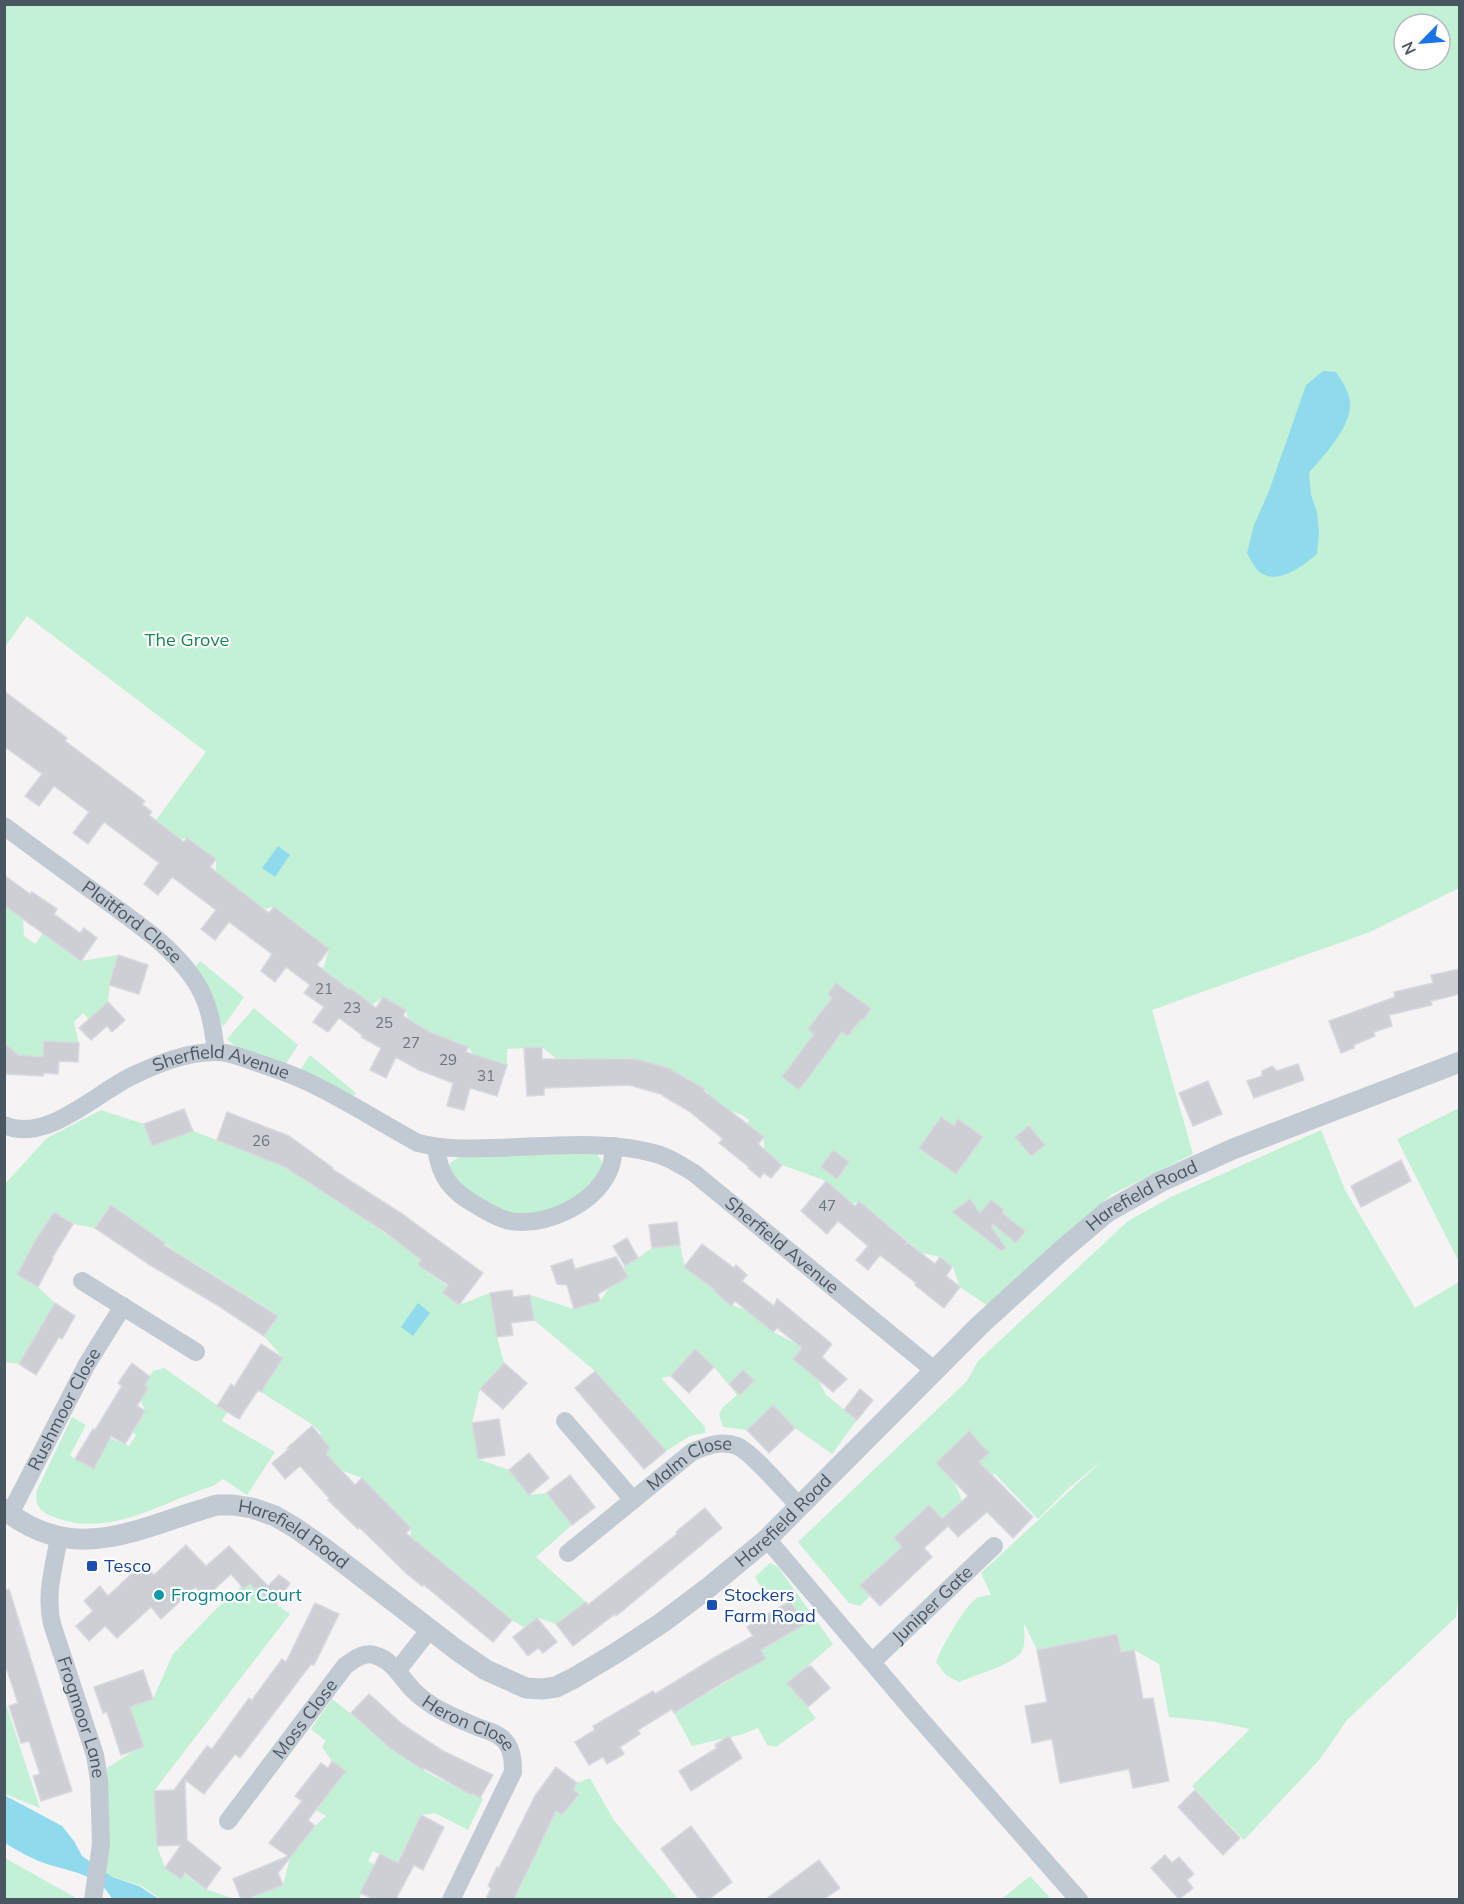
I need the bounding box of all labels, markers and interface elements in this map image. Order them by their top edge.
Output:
north arrow [1392,12,1452,72]
text: N [1397,39,1420,58]
park label: The Grove [145,628,229,651]
street label: Plaitford Close [78,875,188,968]
house number: 21 [315,979,333,998]
house number: 23 [343,998,361,1017]
house number: 25 [375,1013,393,1032]
house number: 27 [402,1033,420,1052]
street label: Sherfield Avenue [149,1040,293,1084]
house number: 29 [439,1050,457,1069]
house number: 31 [477,1066,495,1085]
house number: 26 [252,1131,270,1150]
street label: Harefield Road [1081,1155,1201,1236]
street label: Sherfield Avenue [720,1191,844,1299]
house number: 47 [818,1196,836,1215]
street label: Rushmoor Close [22,1343,105,1474]
street label: Malm Close [642,1431,733,1495]
street label: Harefield Road [730,1469,836,1572]
street label: Harefield Road [237,1494,354,1574]
place label: Tesco [104,1554,151,1577]
marker: Tesco [85,1559,99,1573]
street label: Juniper Gate [887,1560,977,1648]
place label: Frogmoor Court [171,1583,302,1606]
place label: Stockers Farm Road [724,1583,816,1627]
marker: Frogmoor Court [152,1588,166,1602]
marker: Stockers Farm Road [705,1598,719,1612]
street label: Frogmoor Lane [52,1653,111,1780]
street label: Moss Close [267,1674,342,1763]
street label: Heron Close [418,1690,521,1755]

